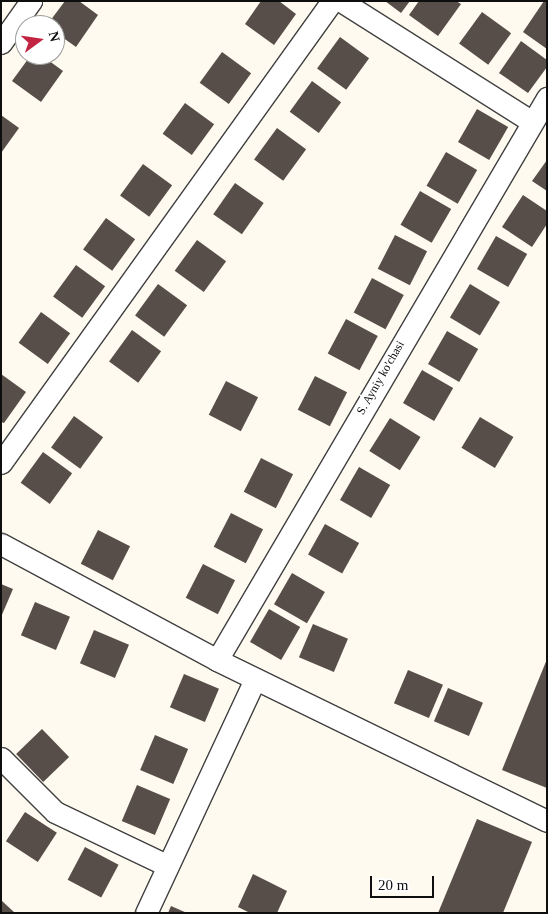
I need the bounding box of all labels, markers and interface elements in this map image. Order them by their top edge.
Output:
north arrow [15,15,65,65]
text: N [46,30,63,43]
street label: S. Ayniy ko'chasi [354,338,408,418]
scale bar [373,866,437,898]
text: 20 m [378,877,408,893]

